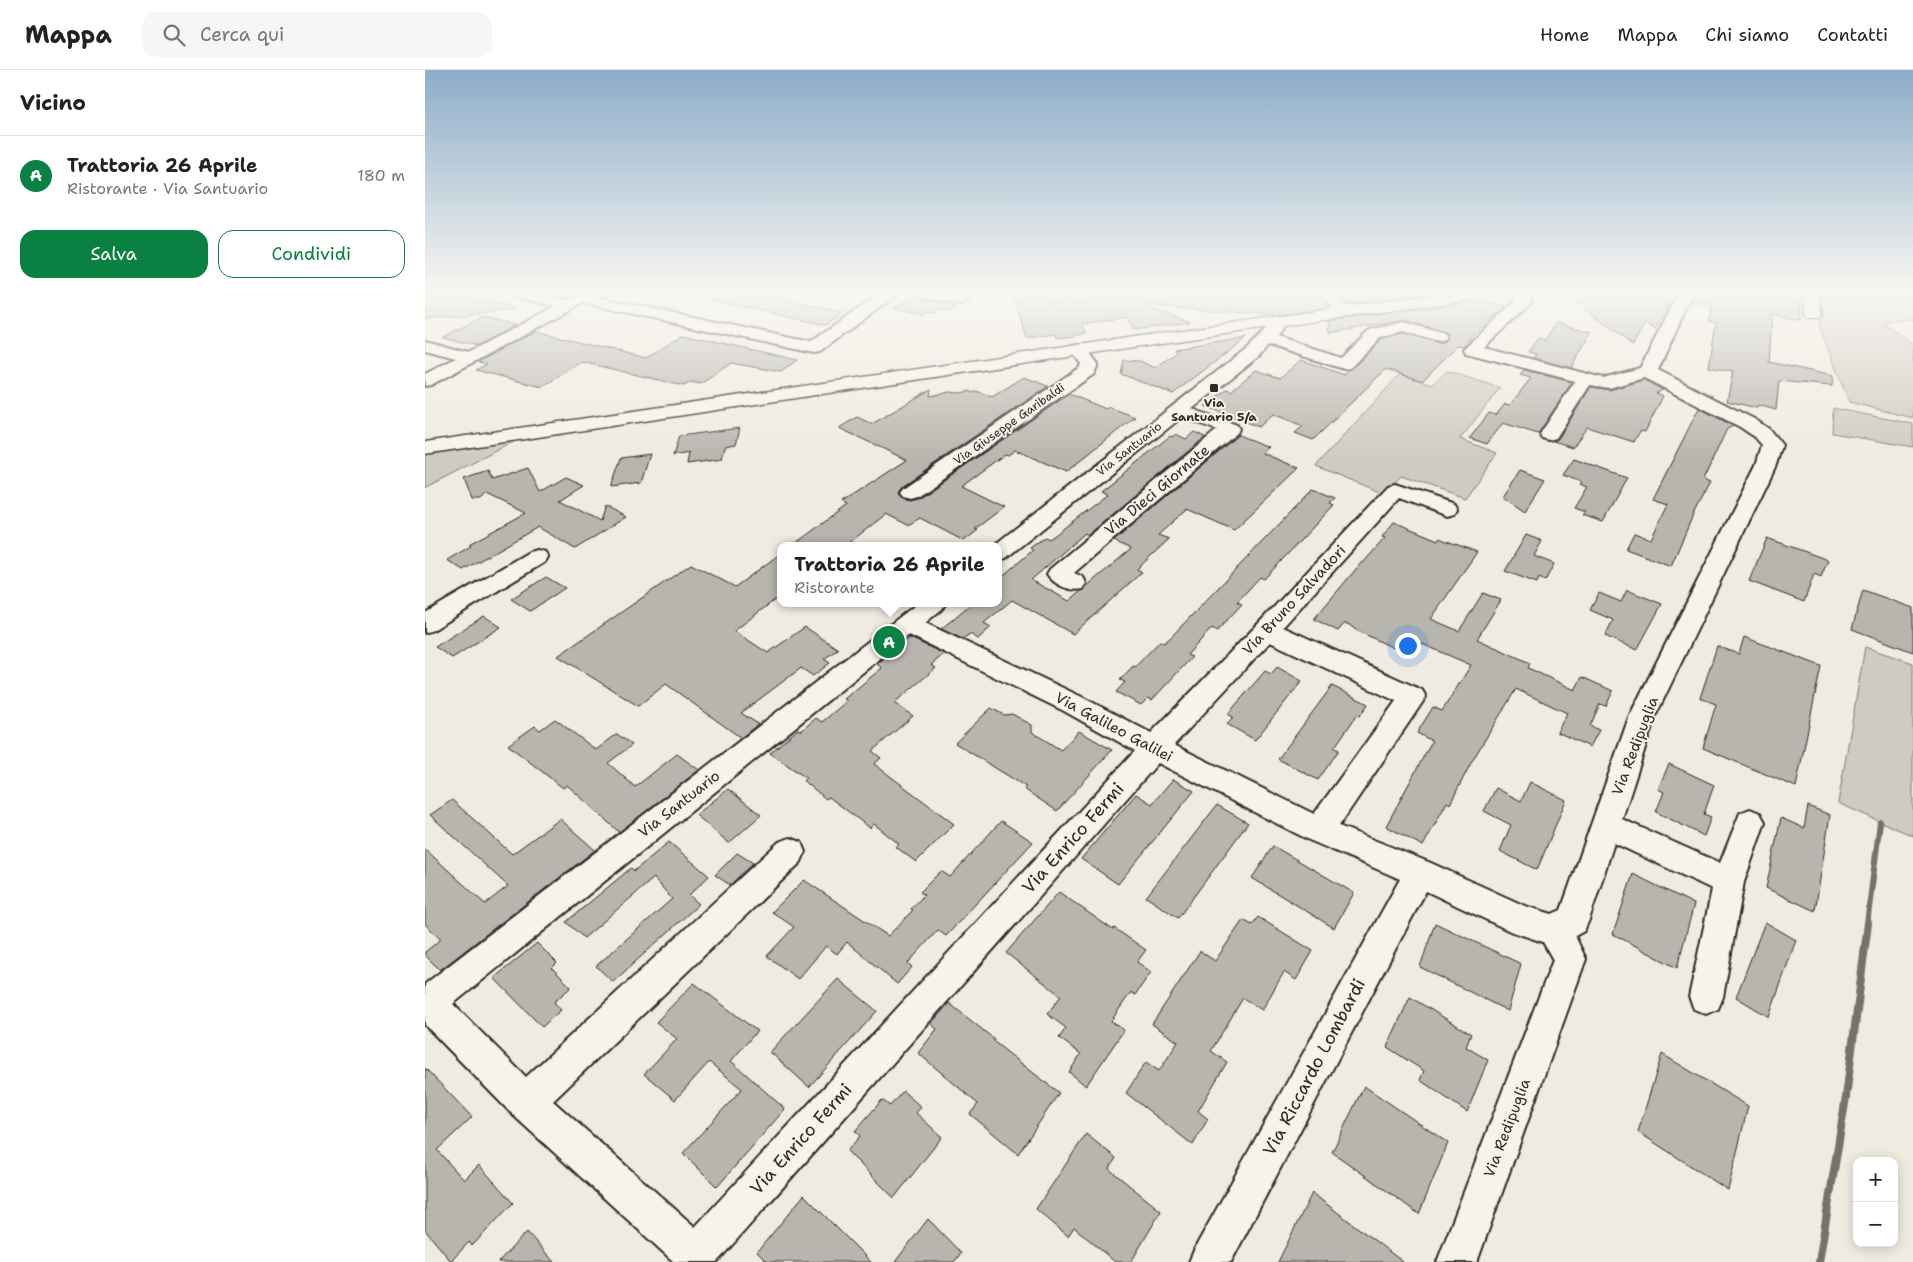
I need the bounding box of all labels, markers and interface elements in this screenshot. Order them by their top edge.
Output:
search box [142,12,492,57]
text: Mappa [25,19,112,51]
icon: search [160,21,188,49]
text: Cerca qui [200,22,284,47]
text: Home [1540,23,1589,47]
text: Mappa [1617,23,1677,47]
text: Chi siamo [1705,23,1789,47]
text: Contatti [1817,23,1888,47]
text: Vicino [20,89,86,117]
text: Trattoria 26 Aprile [67,153,258,178]
text: A [30,165,42,186]
text: 180 m [357,165,405,186]
text: Ristorante · Via Santuario [67,178,268,199]
button: Salva [20,230,208,278]
button: Condividi [218,230,405,278]
street label: Via Giuseppe Garibaldi [950,379,1068,469]
marker: Via Santuario 5/a [1208,382,1220,394]
place label: Via Santuario 5/a [1171,395,1258,425]
street label: Via Santuario [1093,418,1165,480]
street label: Via Dieci Giornate [1100,440,1214,540]
street label: Via Bruno Salvadori [1238,541,1350,659]
popup [777,542,1002,607]
text: Trattoria 26 Aprile [794,552,985,577]
text: Ristorante [794,577,875,598]
pin: A [873,623,905,661]
your location [1395,633,1421,659]
street label: Via Galileo Galilei [1052,687,1176,767]
street label: Via Redipuglia [1607,693,1663,798]
street label: Via Santuario [634,766,724,842]
street label: Via Enrico Fermi [1017,777,1129,899]
street label: Via Riccardo Lombardi [1257,974,1371,1160]
street label: Via Redipuglia [1479,1075,1535,1180]
street label: Via Enrico Fermi [745,1078,857,1200]
map controls [1853,1157,1898,1247]
button: + [1853,1157,1898,1202]
button: − [1853,1202,1898,1247]

